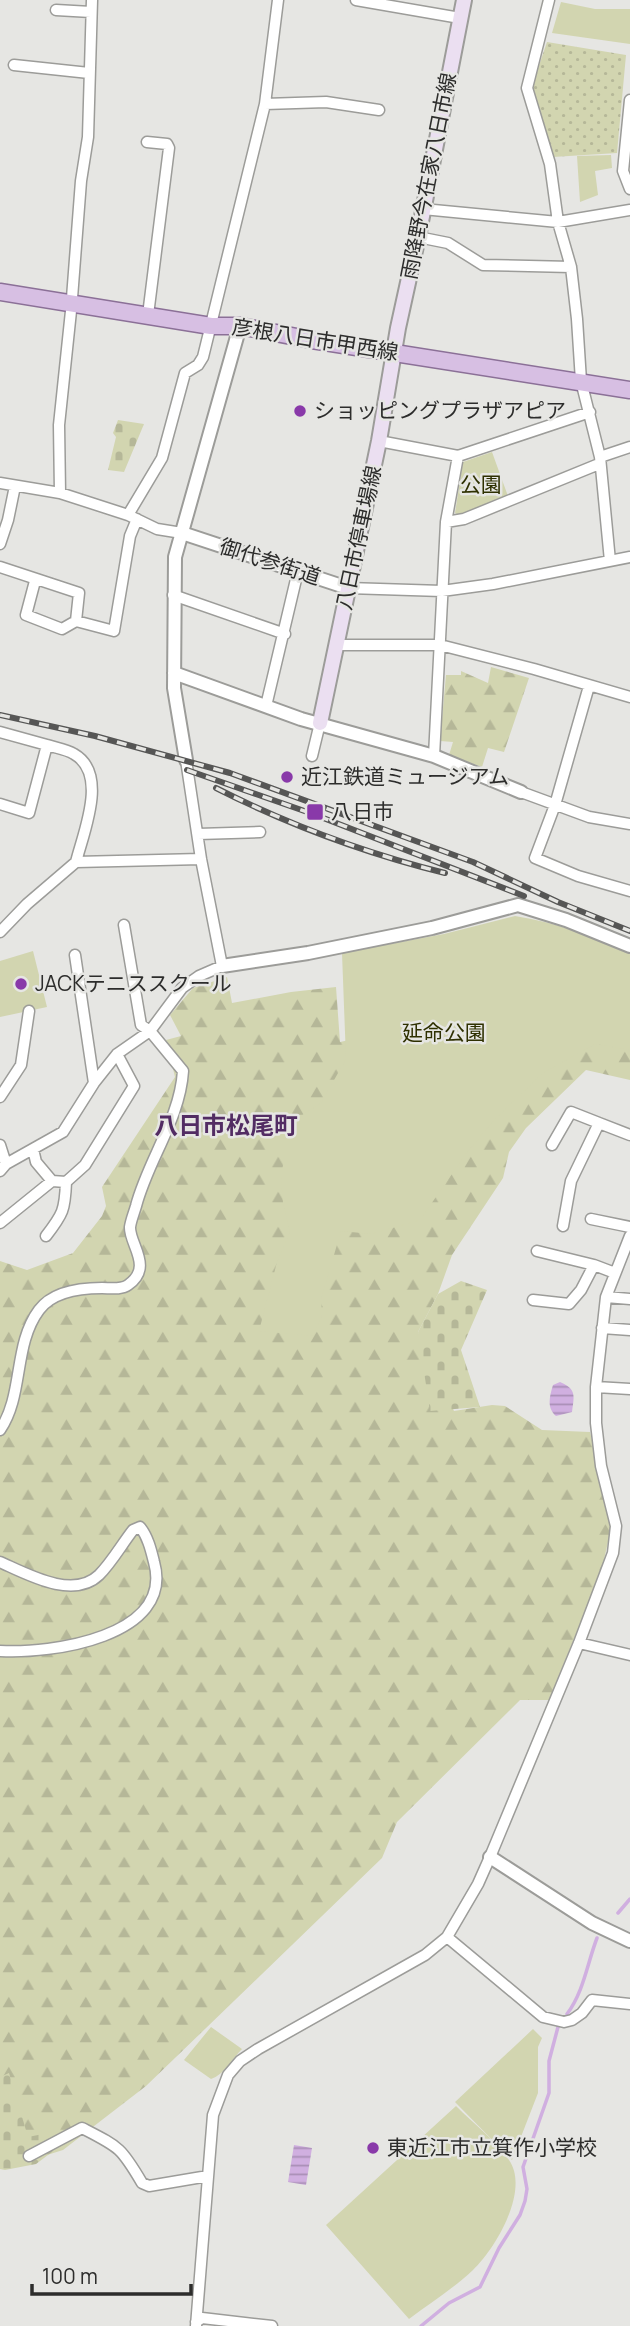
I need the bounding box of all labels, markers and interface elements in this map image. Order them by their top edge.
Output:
street label: 雨降野今在家八日市線 [394,70,462,282]
street label: 彦根八日市甲西線 [230,312,400,366]
place label: ショッピングプラザアピア [314,396,566,424]
marker: ショッピングプラザアピア [292,403,308,419]
street label: 八日市停車場線 [329,463,387,613]
park label: 公園 [460,470,502,498]
street label: 御代参街道 [216,532,325,591]
place label: 近江鉄道ミュージアム [301,762,509,790]
marker: 近江鉄道ミュージアム [279,769,295,785]
place label: 八日市 [331,797,394,825]
marker: 八日市 [305,802,325,822]
place label: JACKテニススクール [35,969,232,997]
marker: JACKテニススクール [13,976,29,992]
park label: 延命公園 [402,1018,486,1046]
district label: 八日市松尾町 [154,1108,298,1141]
place label: 東近江市立箕作小学校 [387,2133,597,2161]
marker: 東近江市立箕作小学校 [365,2140,381,2156]
scale bar [32,2252,191,2296]
text: 100 m [42,2262,98,2290]

